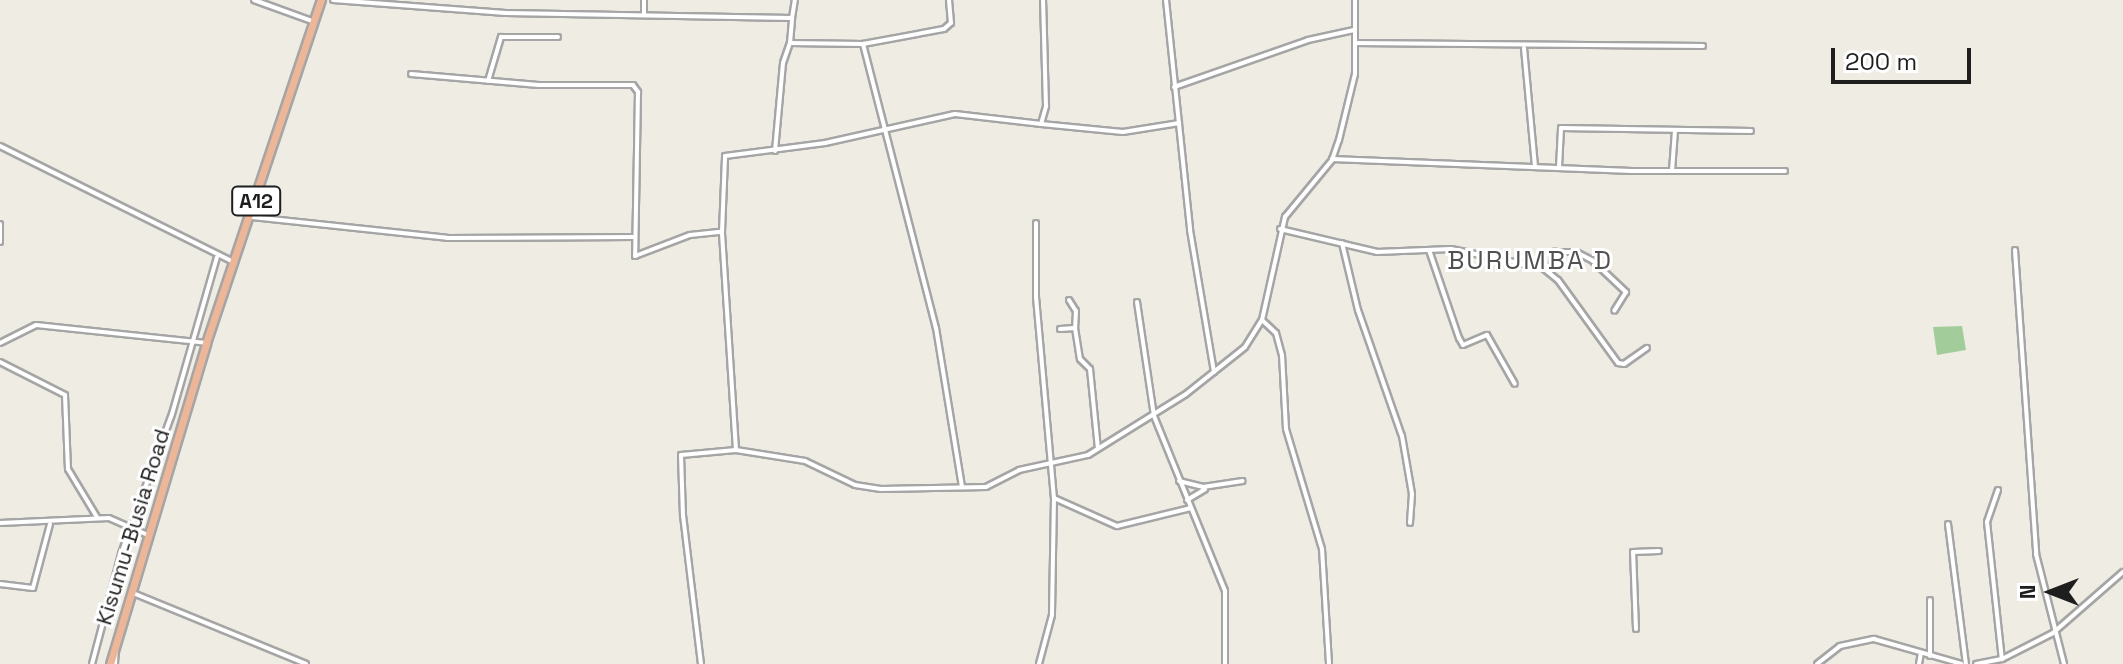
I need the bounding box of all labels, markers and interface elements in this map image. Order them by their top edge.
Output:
scale bar [1835,32,1975,82]
text: 200 m [1845,46,1917,77]
road number: A12 [230,185,282,217]
district label: BURUMBA D [1447,245,1613,277]
street label: Kisumu-Busia Road [91,426,175,628]
north arrow [2011,552,2091,632]
text: N [2013,585,2041,599]

